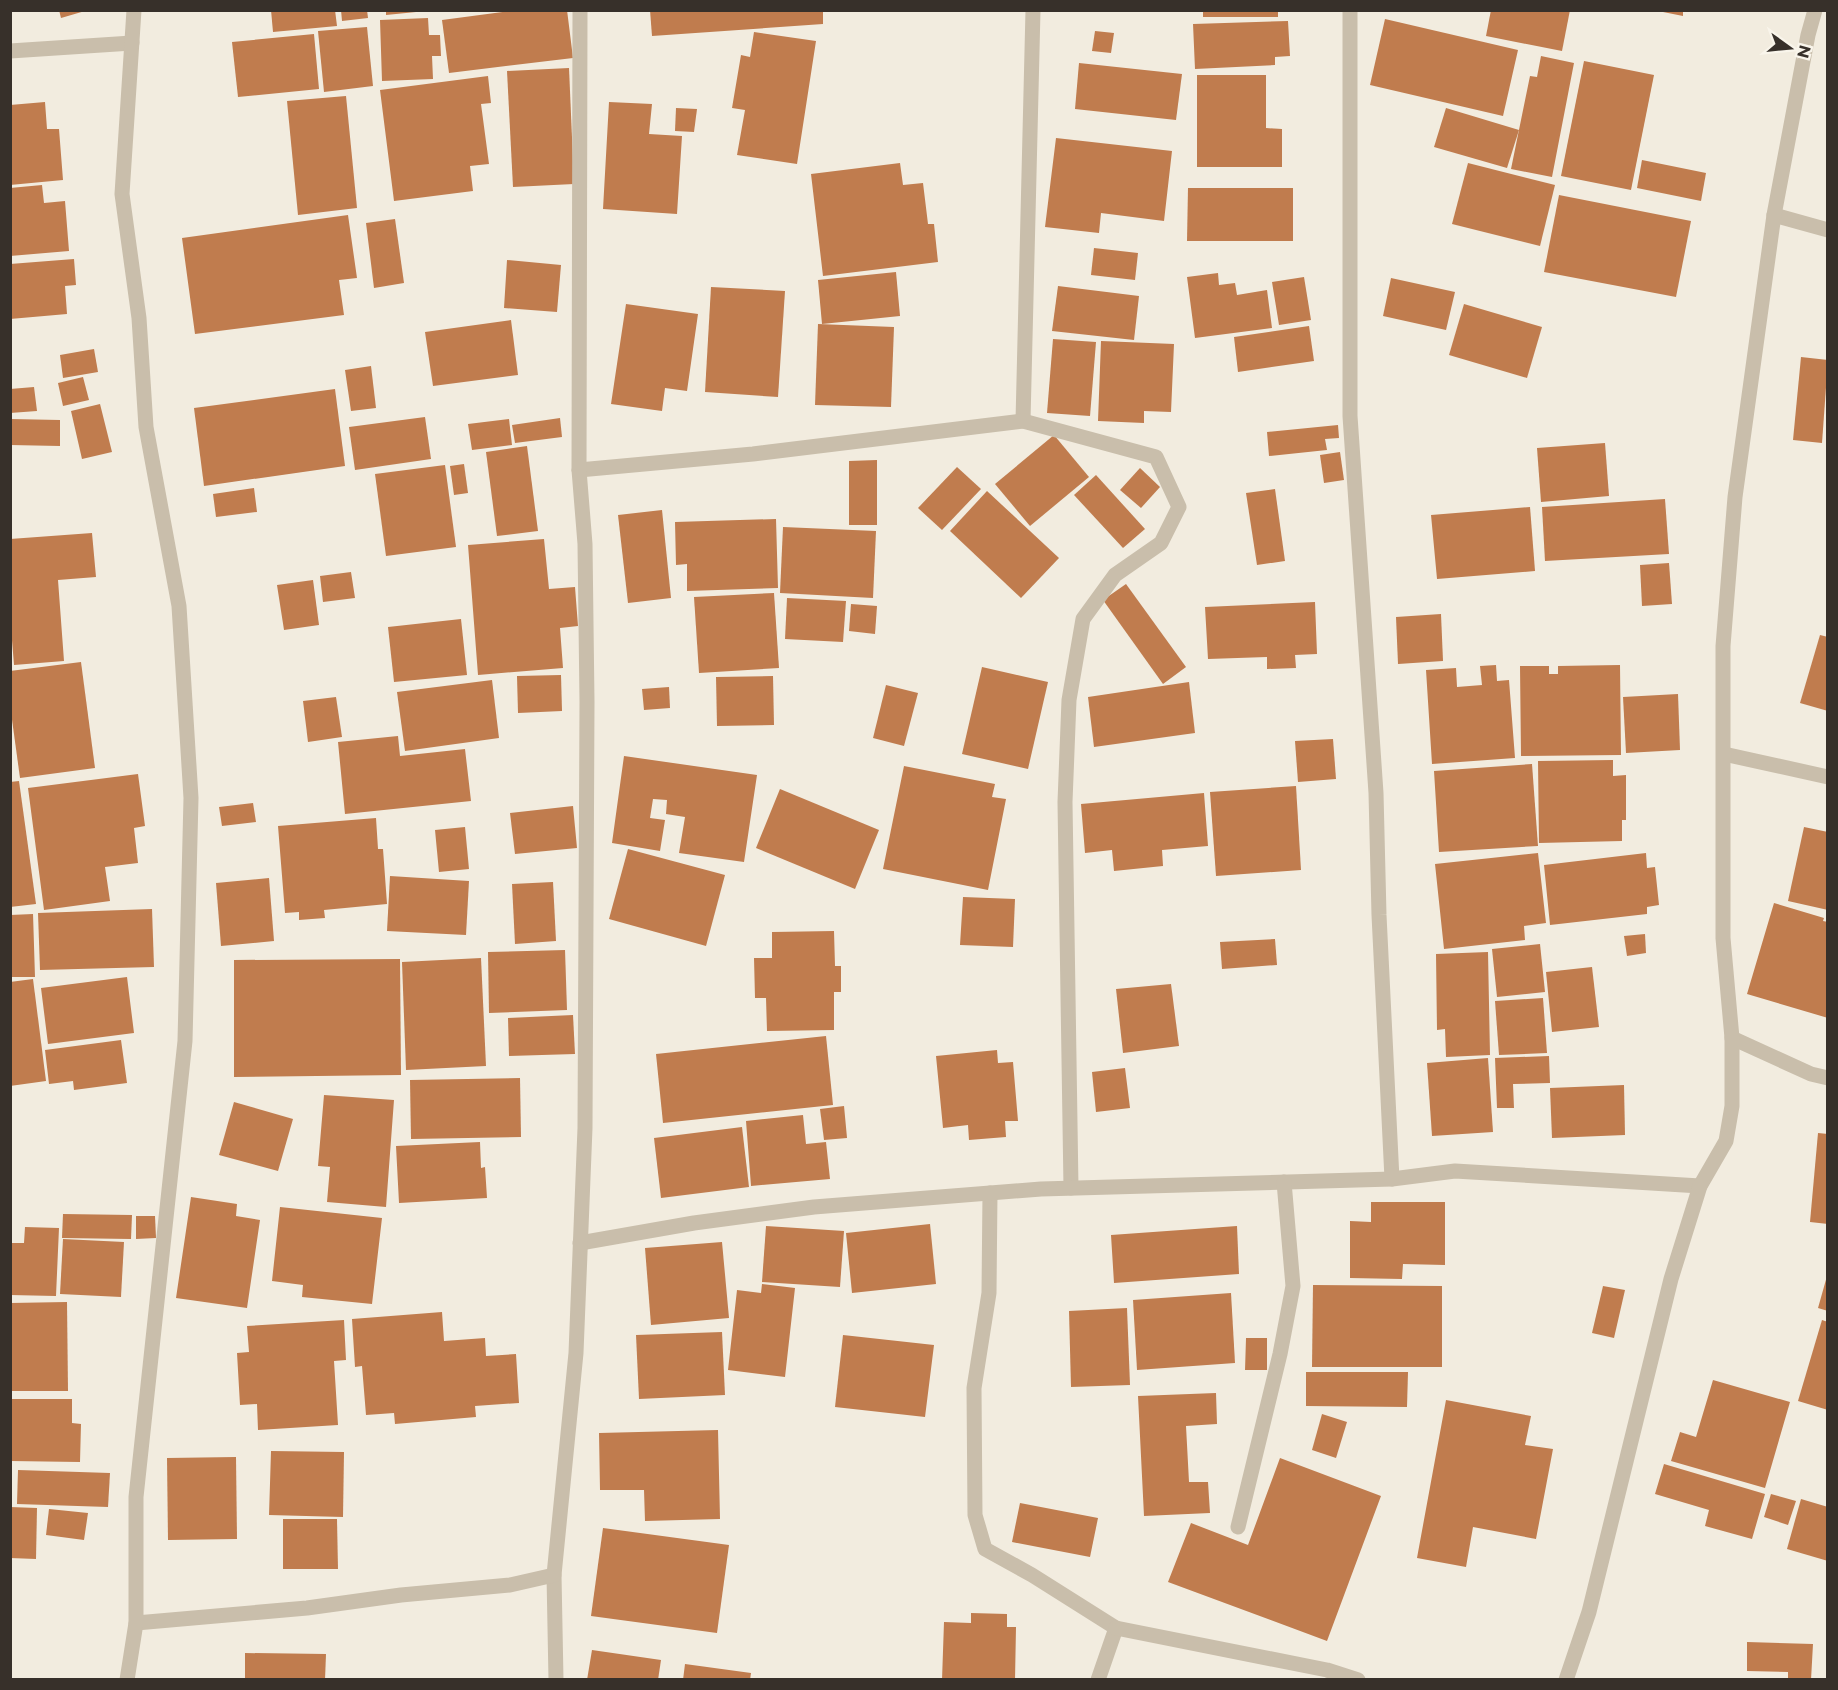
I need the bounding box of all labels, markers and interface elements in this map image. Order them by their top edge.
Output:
north arrow [1760,18,1820,78]
text: N [1793,43,1815,60]

